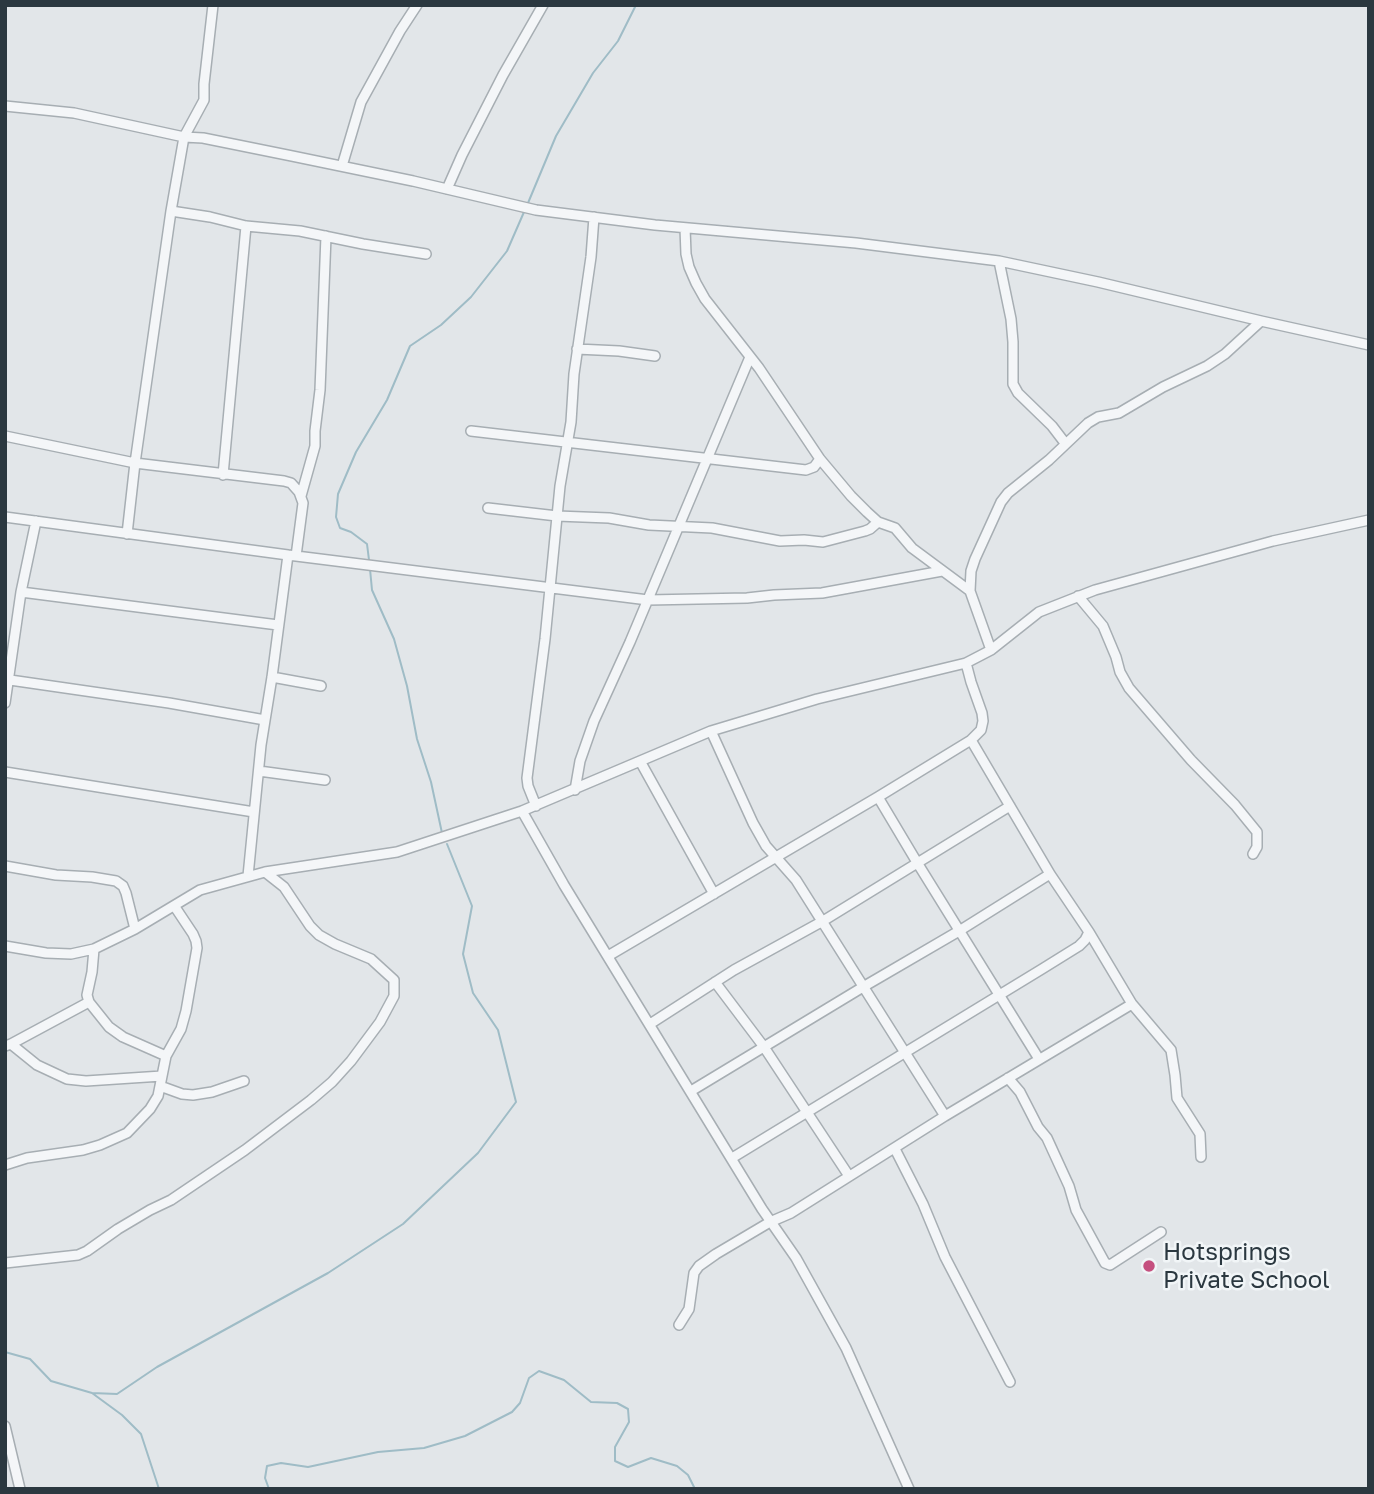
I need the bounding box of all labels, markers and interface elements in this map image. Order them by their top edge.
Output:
place label: Hotsprings Private School [1163,1238,1330,1294]
marker: Hotsprings Private School [1141,1258,1157,1274]

